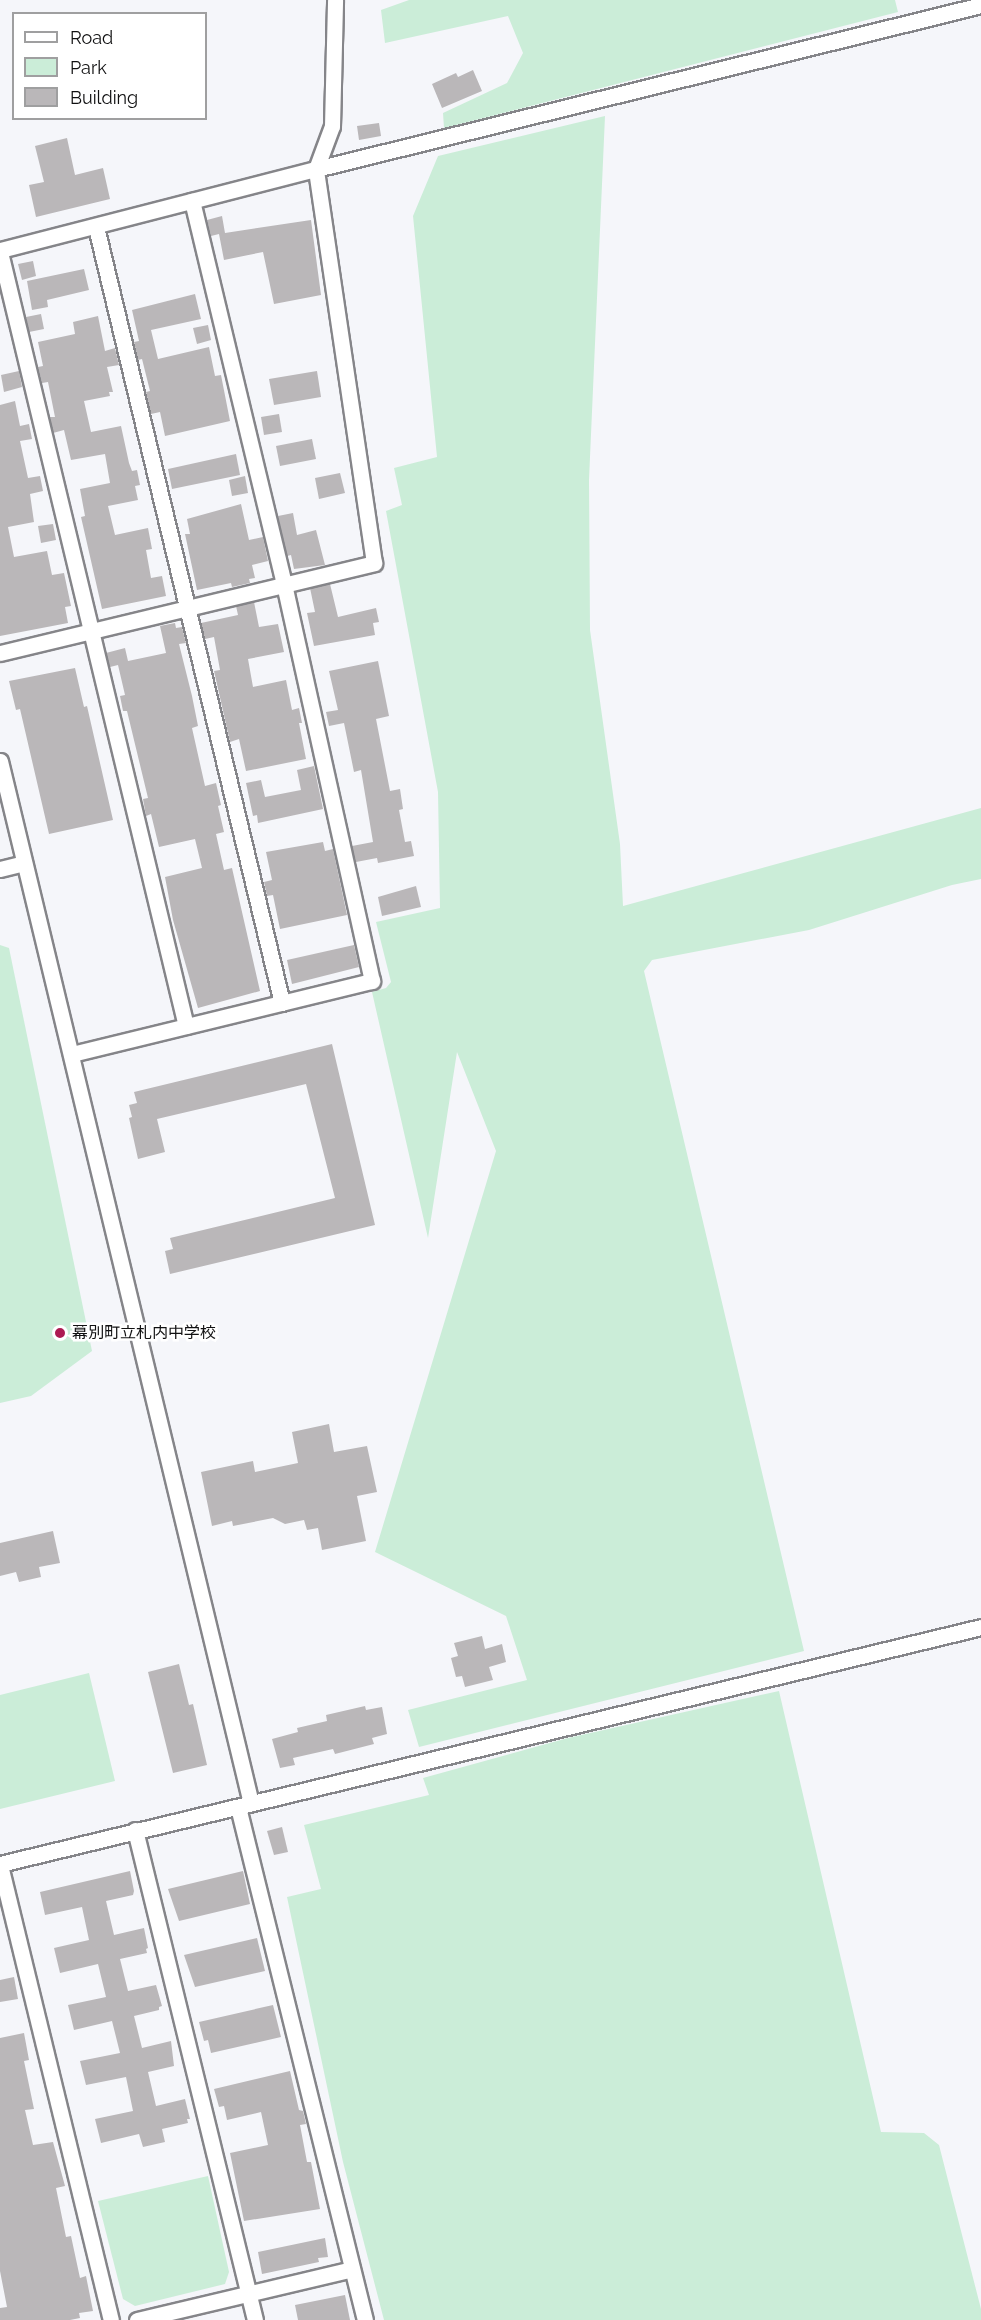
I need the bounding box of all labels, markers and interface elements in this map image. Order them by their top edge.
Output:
legend [12,12,207,120]
text: Road [70,27,113,48]
text: Park [70,57,107,78]
text: Building [70,87,138,108]
place label: 幕別町立札内中学校 [72,1323,216,1343]
marker: 幕別町立札内中学校 [53,1326,67,1340]

